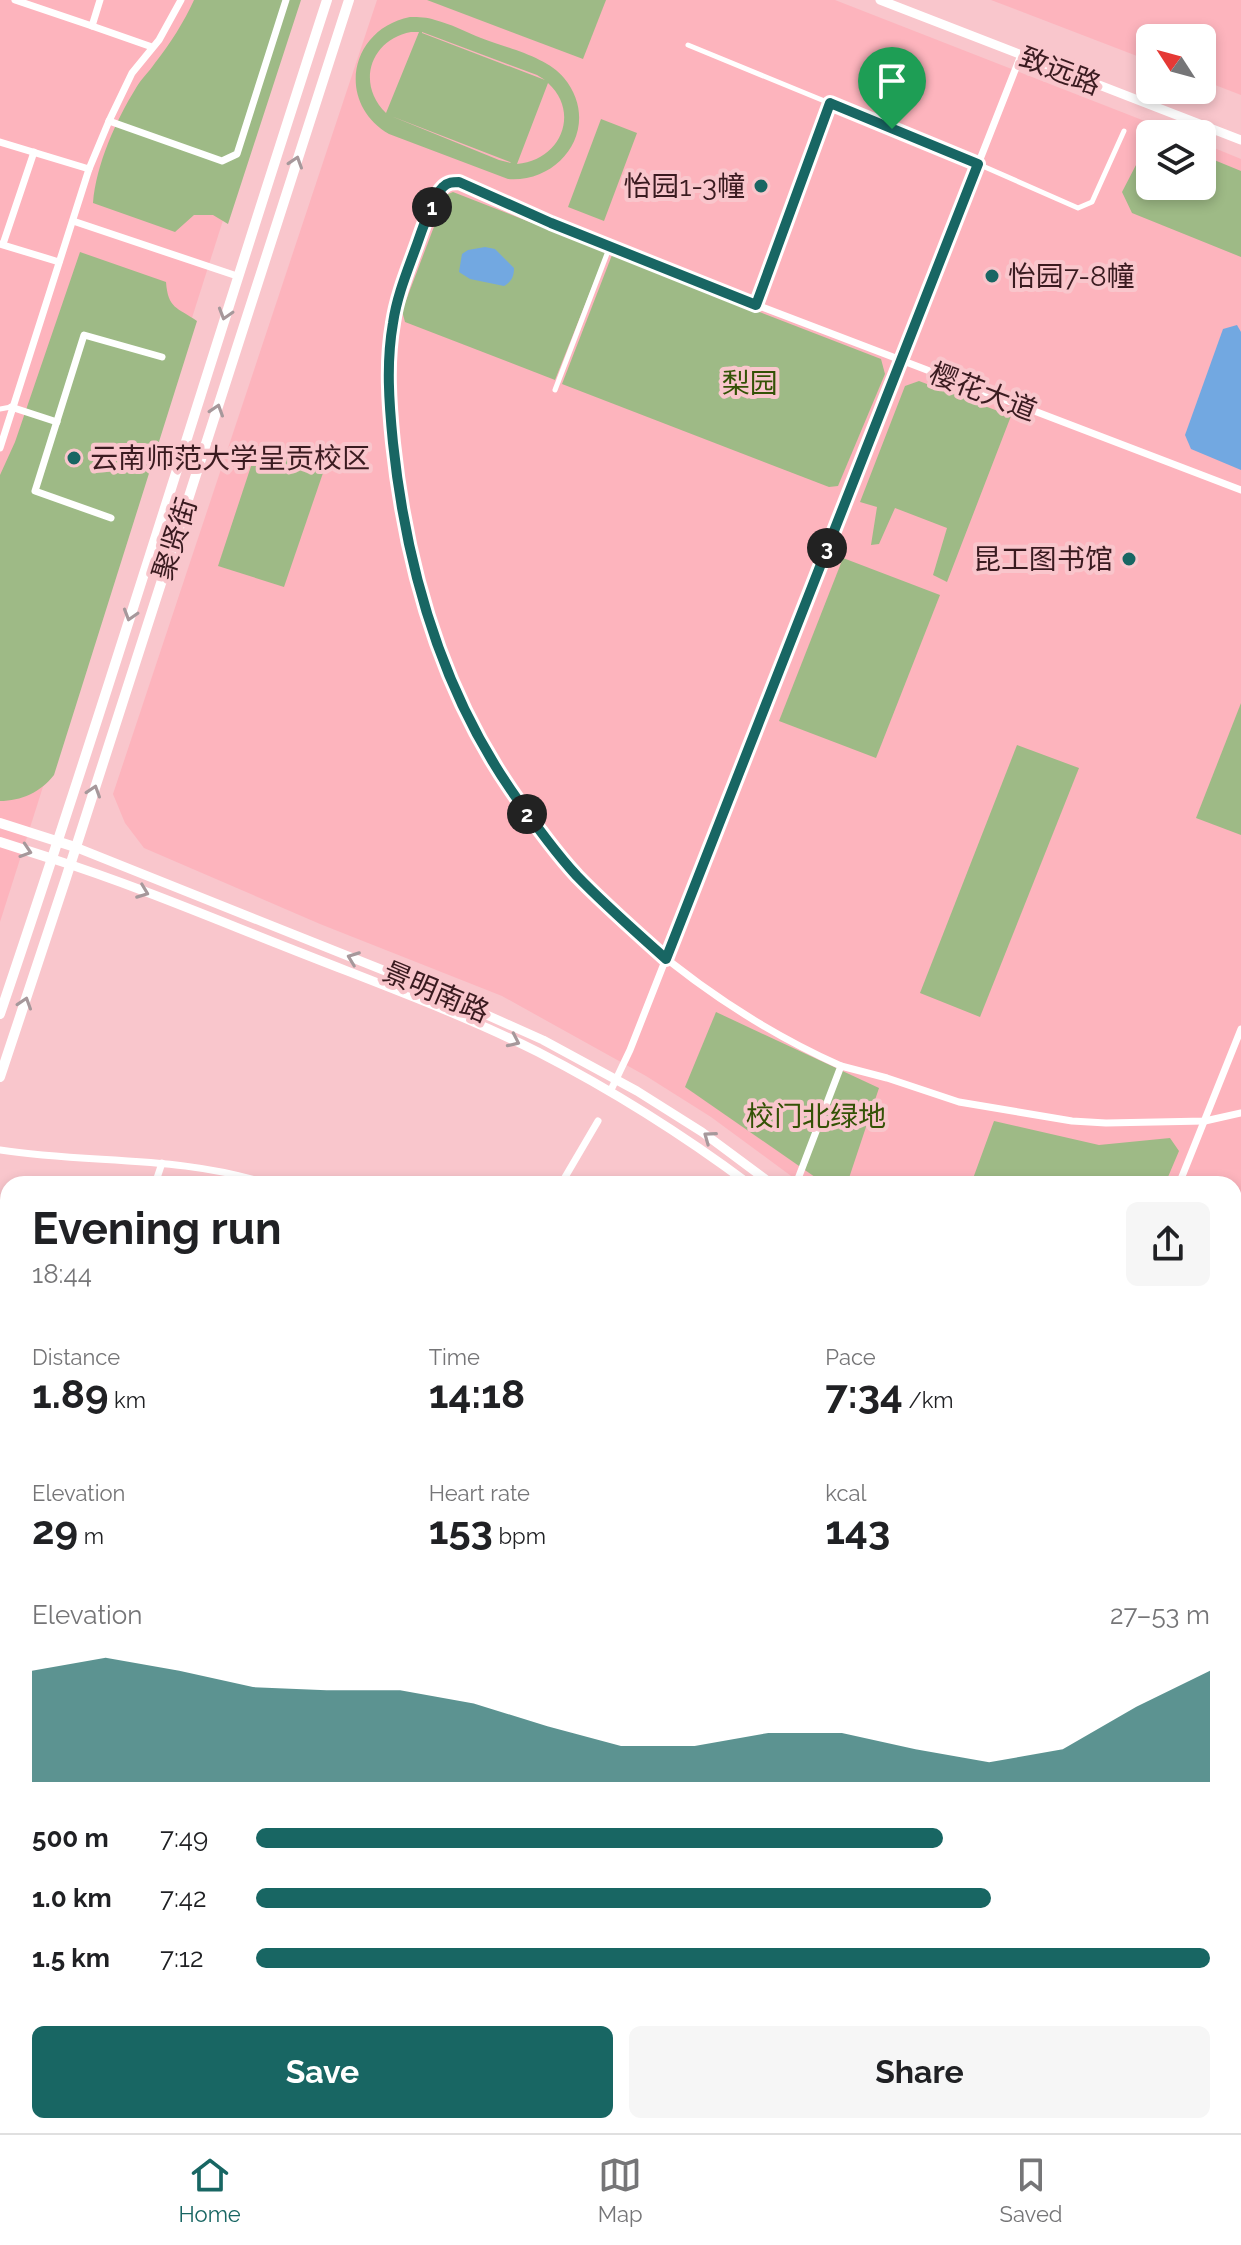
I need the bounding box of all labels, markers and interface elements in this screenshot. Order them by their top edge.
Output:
north arrow [1136,24,1216,104]
map controls [1136,24,1216,200]
street label: 致远路 [1015,41,1105,101]
pin [858,47,926,129]
icon: arrive [870,59,914,103]
button: layers [1136,120,1216,200]
one-way arrow [287,156,303,170]
place label: 怡园1-3幢 [624,170,745,203]
marker: 怡园1-3幢 [752,177,770,195]
pin: 1 [412,187,452,227]
text: 1 [427,194,437,220]
place label: 怡园7-8幢 [1008,260,1135,293]
marker: 怡园7-8幢 [983,267,1001,285]
one-way arrow [218,307,234,320]
street label: 樱花大道 [925,357,1041,427]
park label: 梨园 [722,367,778,400]
one-way arrow [207,404,223,418]
place label: 云南师范大学呈贡校区 [90,442,370,475]
marker: 云南师范大学呈贡校区 [65,449,83,467]
street label: 聚贤街 [146,494,204,584]
pin: 3 [807,528,847,568]
text: 3 [821,535,833,561]
place label: 昆工图书馆 [973,543,1113,576]
marker: 昆工图书馆 [1120,550,1138,568]
one-way arrow [123,608,139,622]
one-way arrow [85,784,101,798]
pin: 2 [507,794,547,834]
text: 2 [521,801,533,827]
one-way arrow [19,842,33,858]
one-way arrow [135,882,149,899]
one-way arrow [347,951,361,968]
street label: 景明南路 [378,955,494,1029]
one-way arrow [15,997,31,1011]
one-way arrow [506,1031,520,1047]
park label: 校门北绿地 [746,1100,886,1133]
one-way arrow [703,1133,718,1147]
button: share [1126,1202,1210,1286]
text: Evening run [32,1203,281,1254]
text: 18:44 [32,1259,92,1289]
text: Distance [32,1344,120,1370]
text: Time [429,1344,480,1370]
text: Pace [825,1344,876,1370]
text: 1.89 [32,1370,108,1417]
text: 14:18 [429,1370,525,1417]
text: 7:34 [825,1370,903,1417]
text: km [108,1387,146,1413]
text: /km [903,1387,954,1413]
text: Elevation [32,1480,125,1506]
text: Heart rate [429,1480,530,1506]
text: kcal [825,1480,866,1506]
text: 29 [32,1506,78,1553]
text: 153 [429,1506,493,1553]
text: 143 [825,1506,890,1553]
text: m [78,1523,104,1549]
text: bpm [493,1523,546,1549]
text: Elevation [32,1600,142,1630]
text: 27–53 m [1110,1600,1210,1630]
text: 500 m [32,1823,109,1853]
text: 7:49 [160,1823,208,1853]
text: 1.0 km [32,1883,112,1913]
text: 7:42 [160,1883,207,1913]
text: 1.5 km [32,1943,110,1973]
text: 7:12 [160,1943,203,1973]
button: Save [32,2026,613,2118]
button: Share [629,2026,1210,2118]
tab: Home [179,2153,241,2227]
tab: Map [598,2153,643,2227]
tab: Saved [1000,2153,1062,2227]

